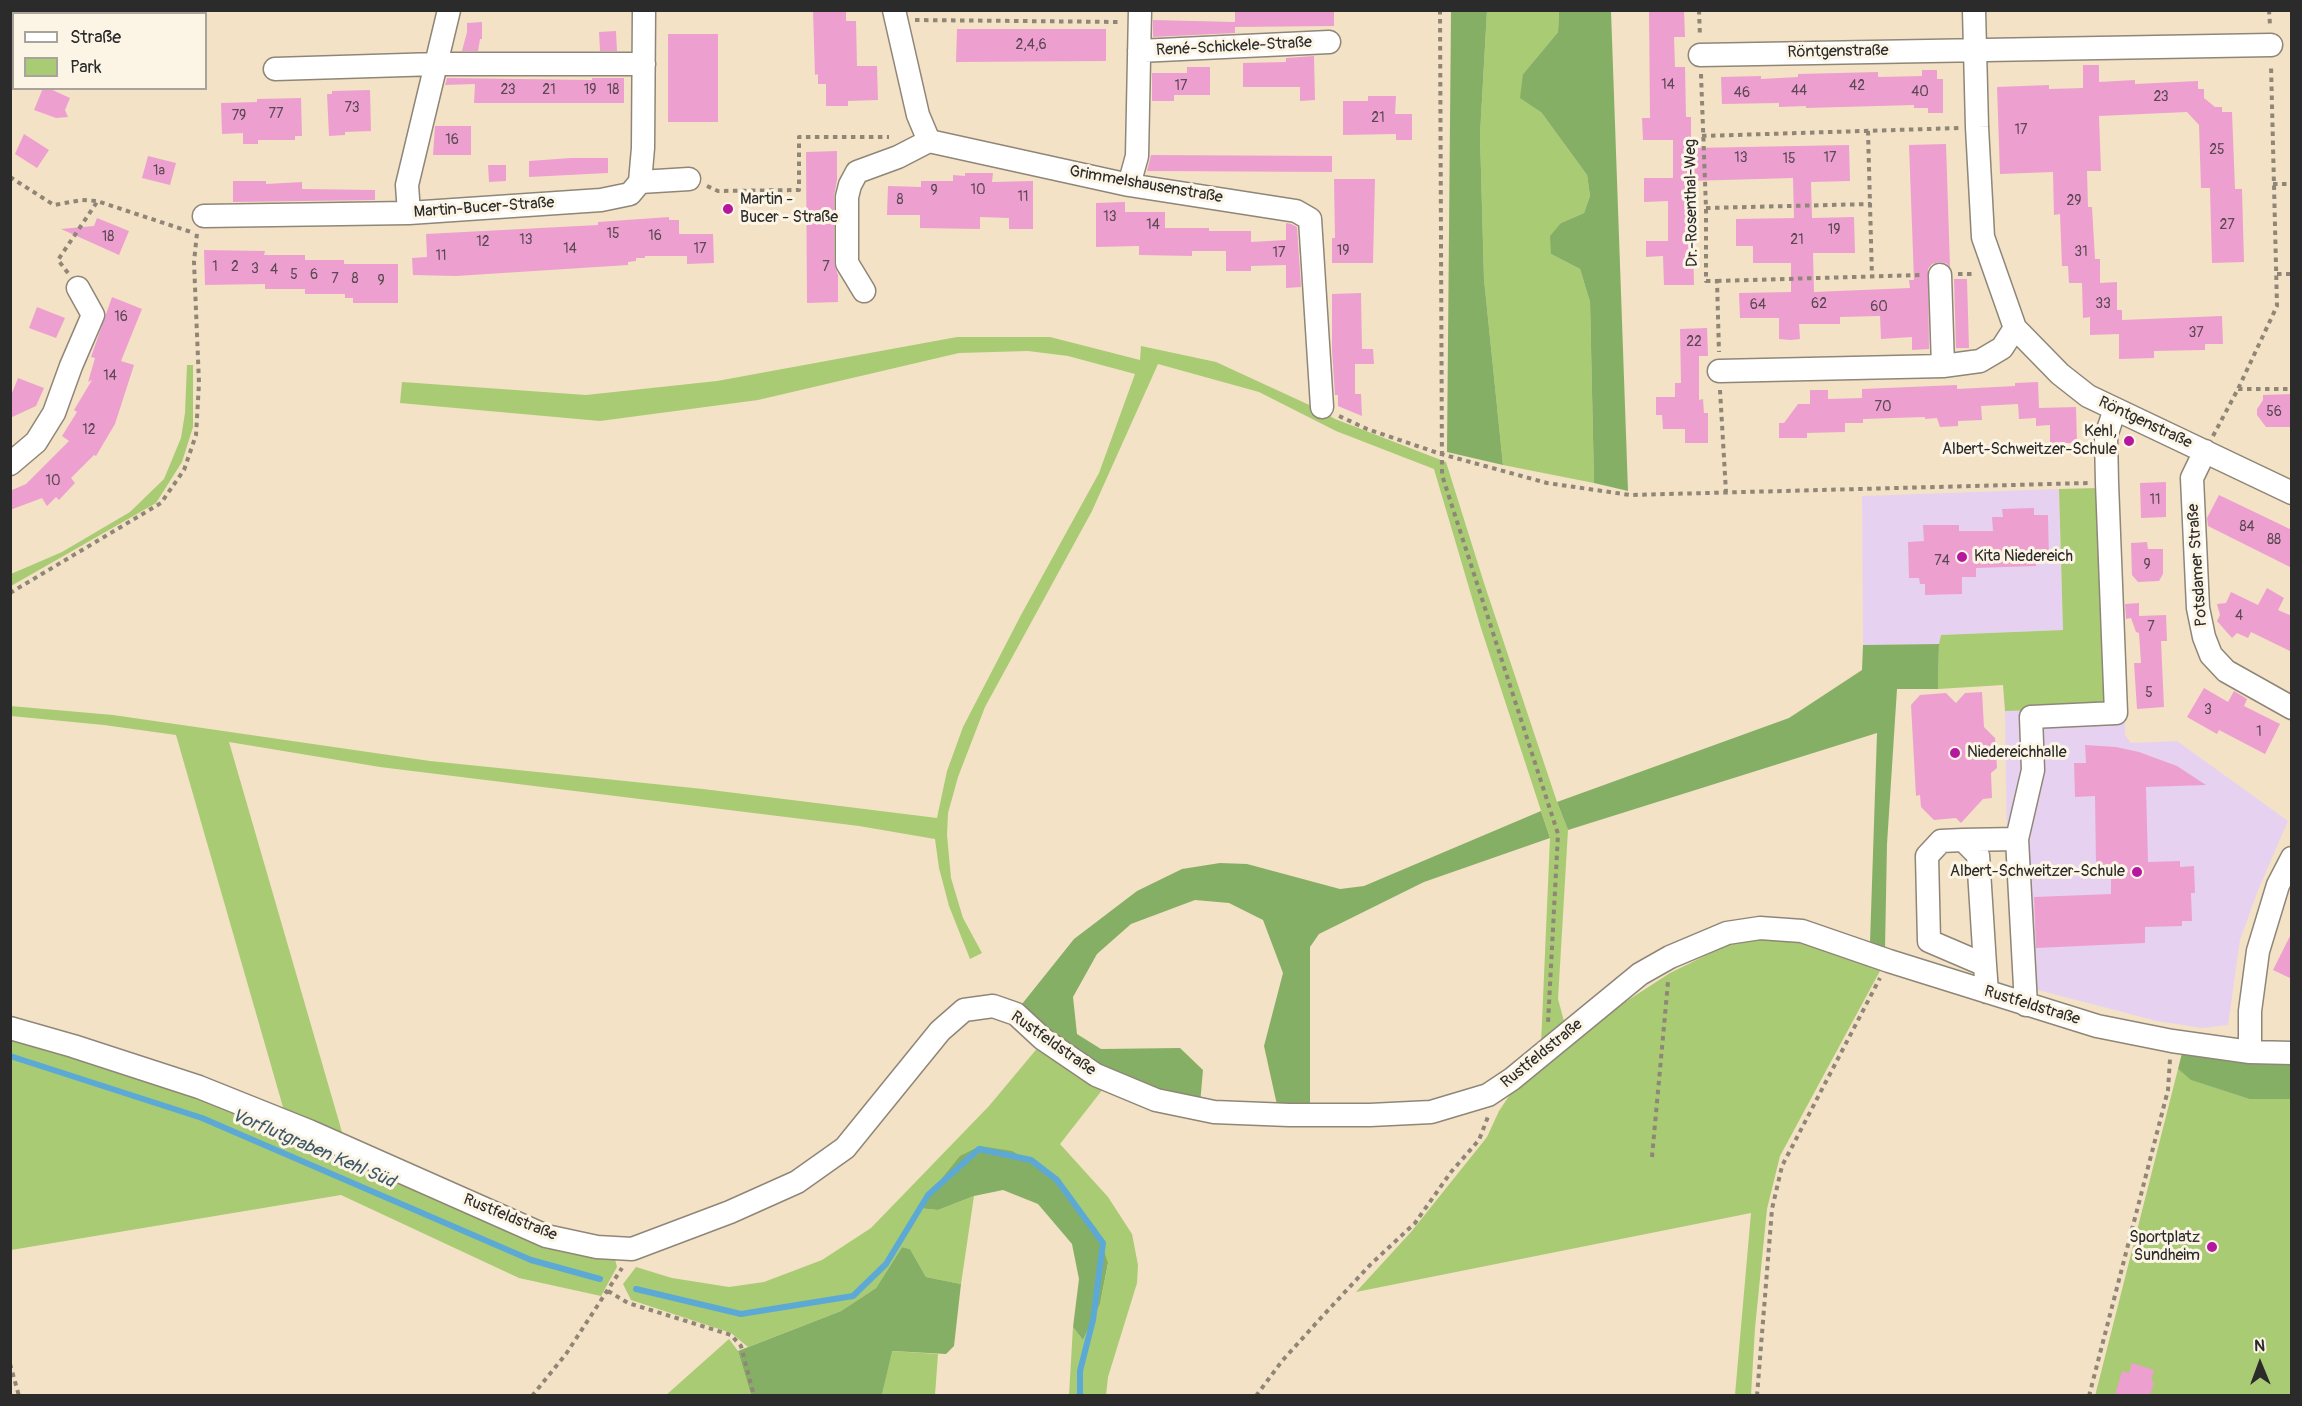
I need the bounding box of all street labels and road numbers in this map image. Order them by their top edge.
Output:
street label: René-Schickele-Straße [1156,33,1312,61]
street label: Röntgenstraße [1787,42,1889,62]
street label: Dr.-Rosenthal-Weg [1681,139,1703,267]
street label: Grimmelshausenstraße [1068,162,1224,208]
street label: Martin-Bucer-Straße [413,194,555,222]
street label: Röntgenstraße [2095,393,2195,453]
street label: Potsdamer Straße [2184,503,2212,627]
street label: Rustfeldstraße [1982,982,2082,1030]
street label: Rustfeldstraße [1007,1008,1099,1080]
street label: Rustfeldstraße [1497,1015,1587,1093]
street label: Rustfeldstraße [460,1190,560,1246]

